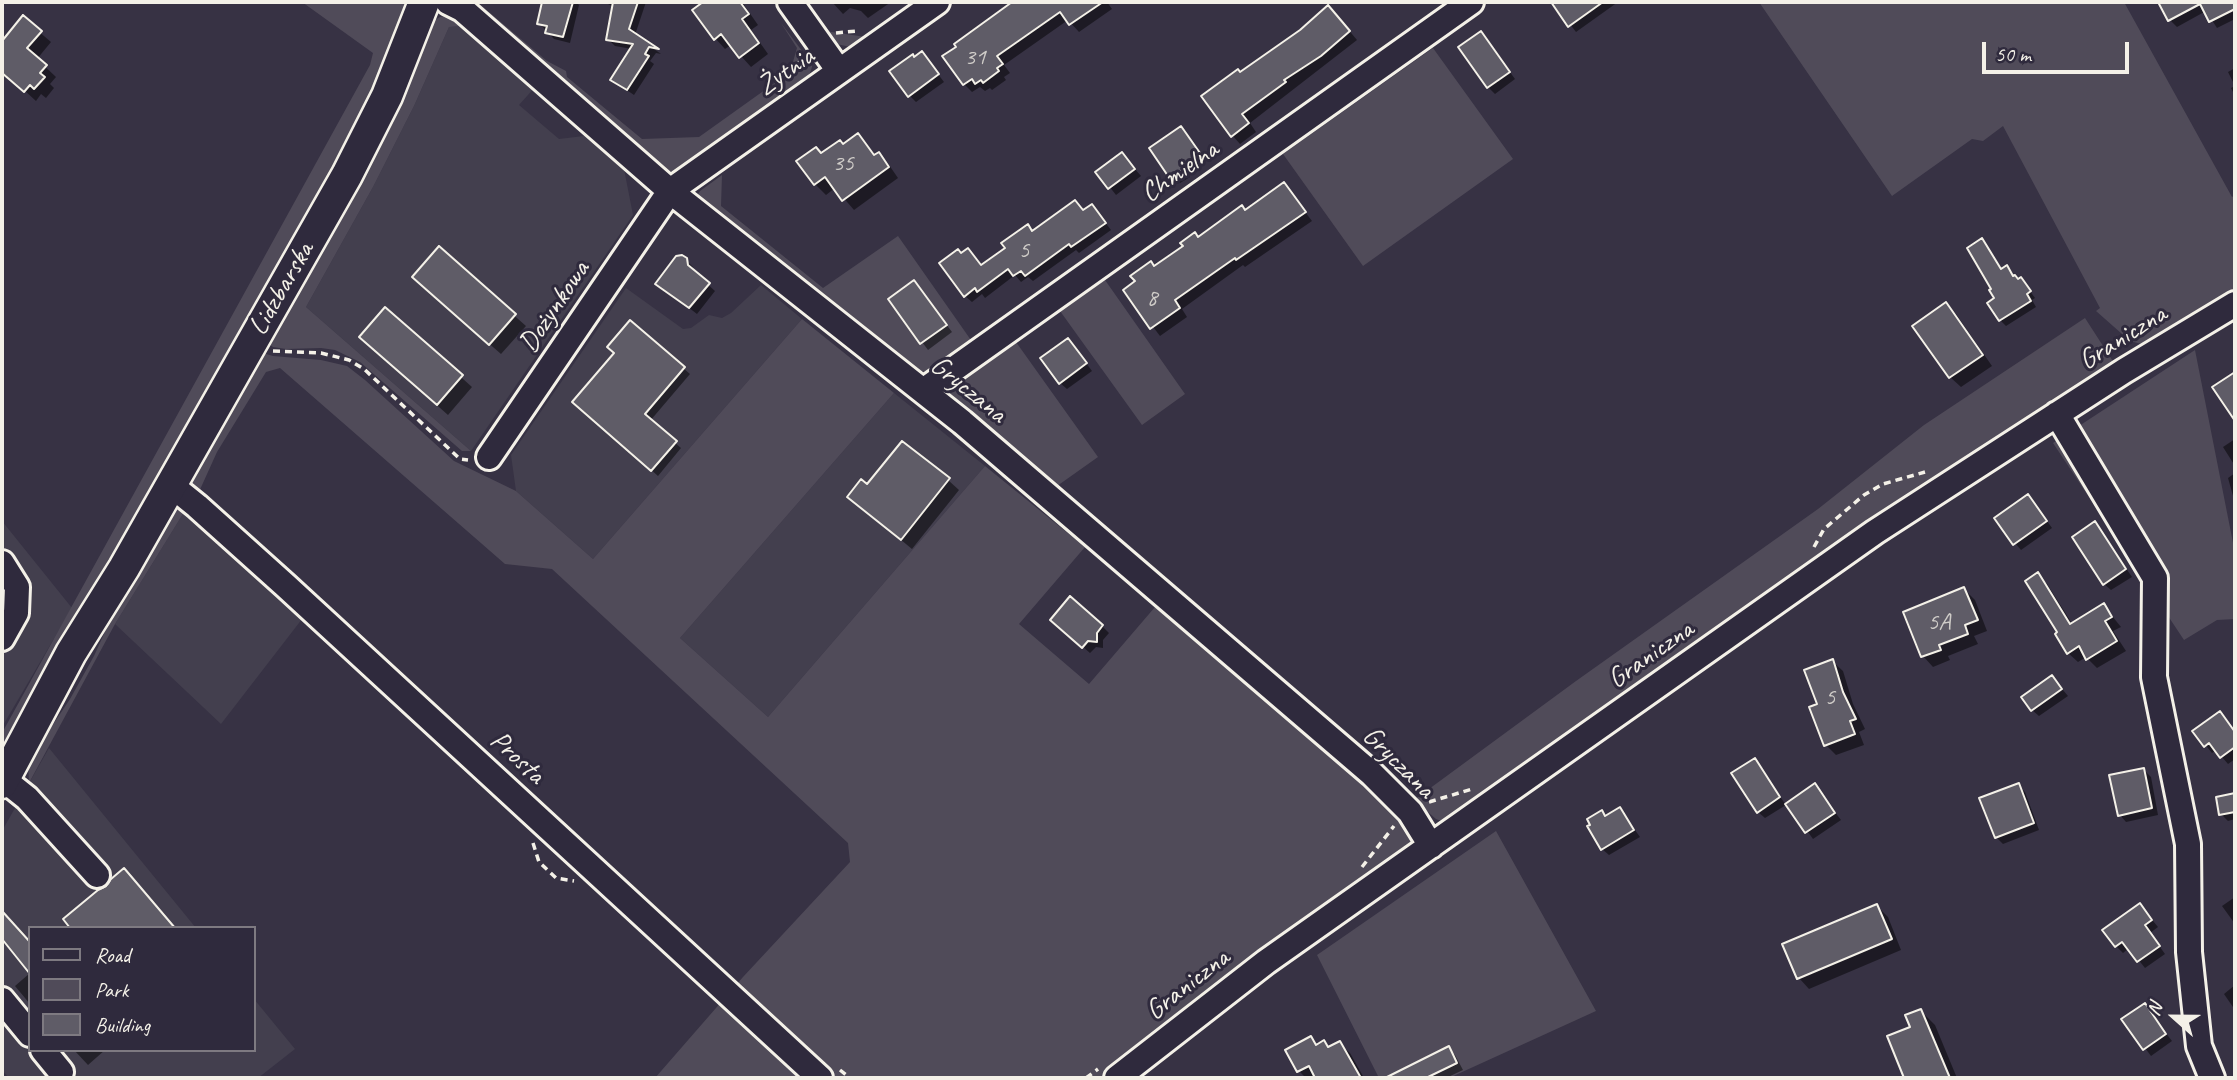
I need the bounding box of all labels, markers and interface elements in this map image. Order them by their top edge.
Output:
scale bar [1985,28,2132,72]
street label: Żytnia [751,40,821,104]
text: 50 m [1995,41,2031,67]
house number: 31 [964,44,986,72]
street label: Chmielna [1135,133,1225,211]
house number: 35 [832,150,854,178]
street label: Lidzbarska [242,236,322,342]
house number: 5 [1019,237,1029,265]
street label: Dożynkowa [512,255,598,359]
house number: 8 [1147,285,1157,313]
street label: Graniczna [2073,298,2173,378]
street label: Gryczana [923,349,1013,431]
house number: 5A [1928,609,1950,637]
street label: Graniczna [1602,613,1700,697]
house number: 5 [1825,684,1835,712]
street label: Gryczana [1355,720,1441,806]
street label: Prosta [483,724,551,792]
legend [28,926,256,1052]
text: Road [95,942,130,968]
street label: Graniczna [1139,942,1237,1028]
text: Park [95,977,128,1003]
north arrow [2139,982,2209,1052]
text: N [2141,1000,2168,1019]
text: Building [95,1012,150,1038]

